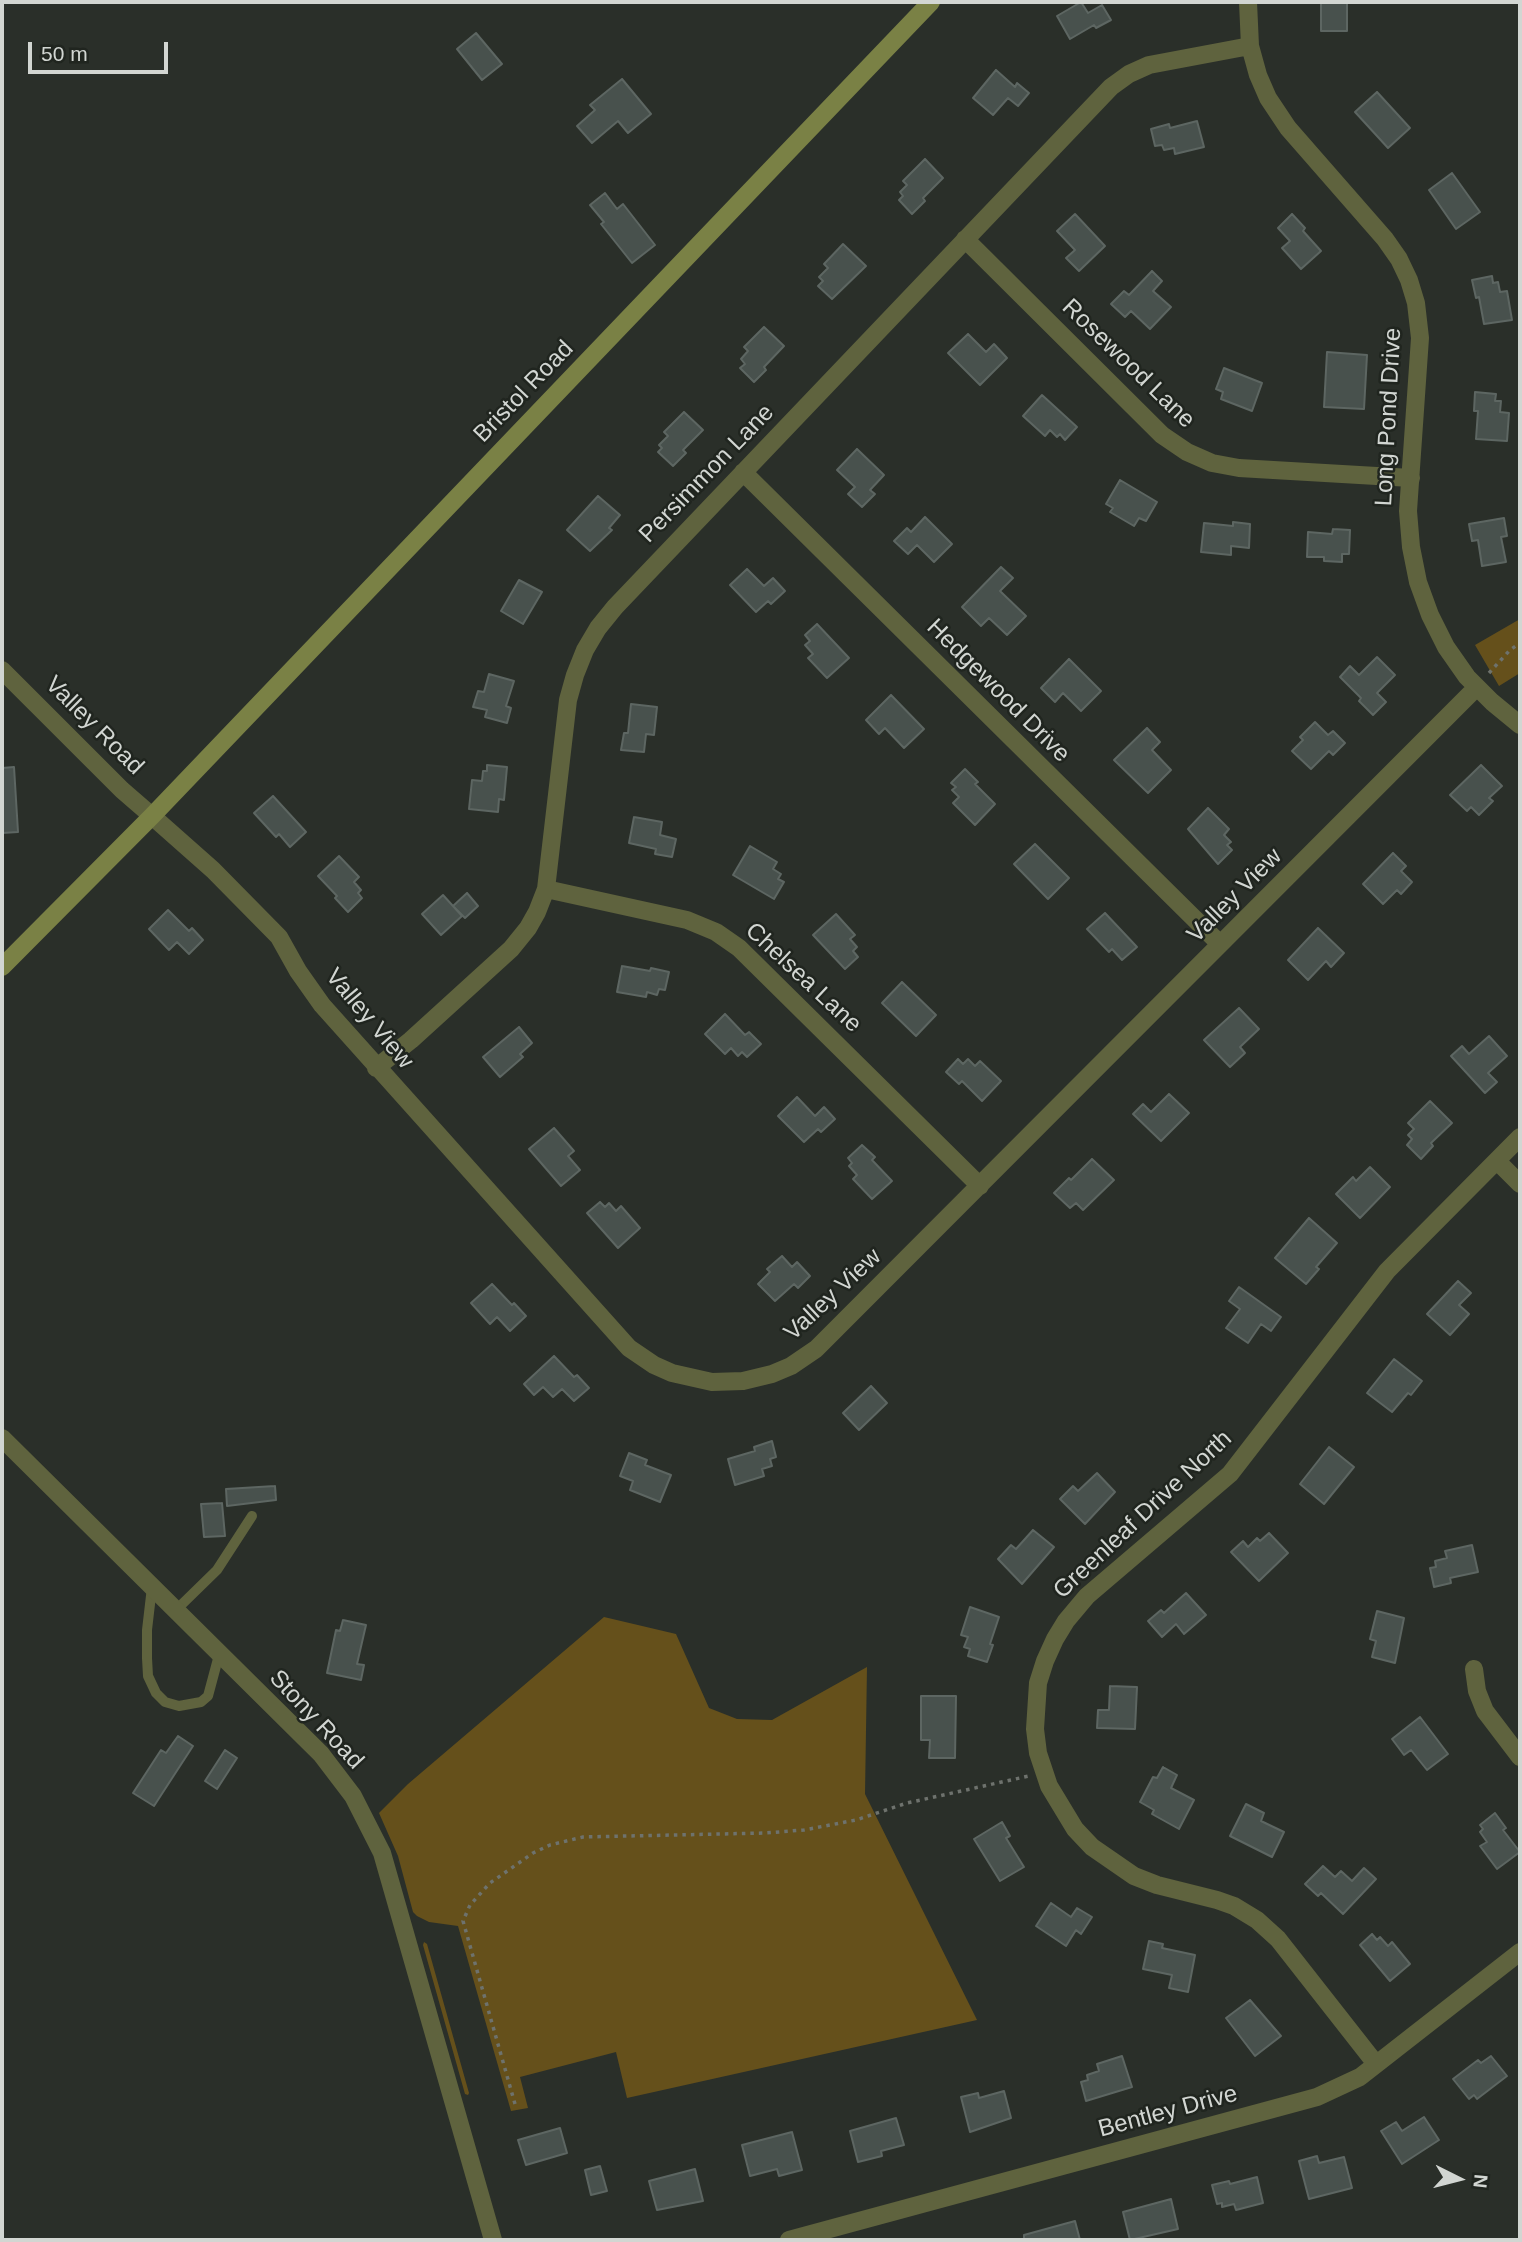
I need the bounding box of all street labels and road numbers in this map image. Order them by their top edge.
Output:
street label: Rosewood Lane [1056,293,1200,435]
street label: Long Pond Drive [1370,327,1408,507]
street label: Bristol Road [468,335,580,449]
street label: Persimmon Lane [634,399,780,549]
street label: Hedgewood Drive [920,613,1076,769]
street label: Valley Road [39,671,149,781]
street label: Valley View [1182,843,1288,949]
street label: Chelsea Lane [739,917,867,1039]
street label: Valley View [319,963,419,1075]
street label: Valley View [779,1243,887,1347]
street label: Greenleaf Drive North [1048,1425,1238,1605]
street label: Stony Road [263,1664,369,1776]
street label: Bentley Drive [1095,2080,1241,2144]

